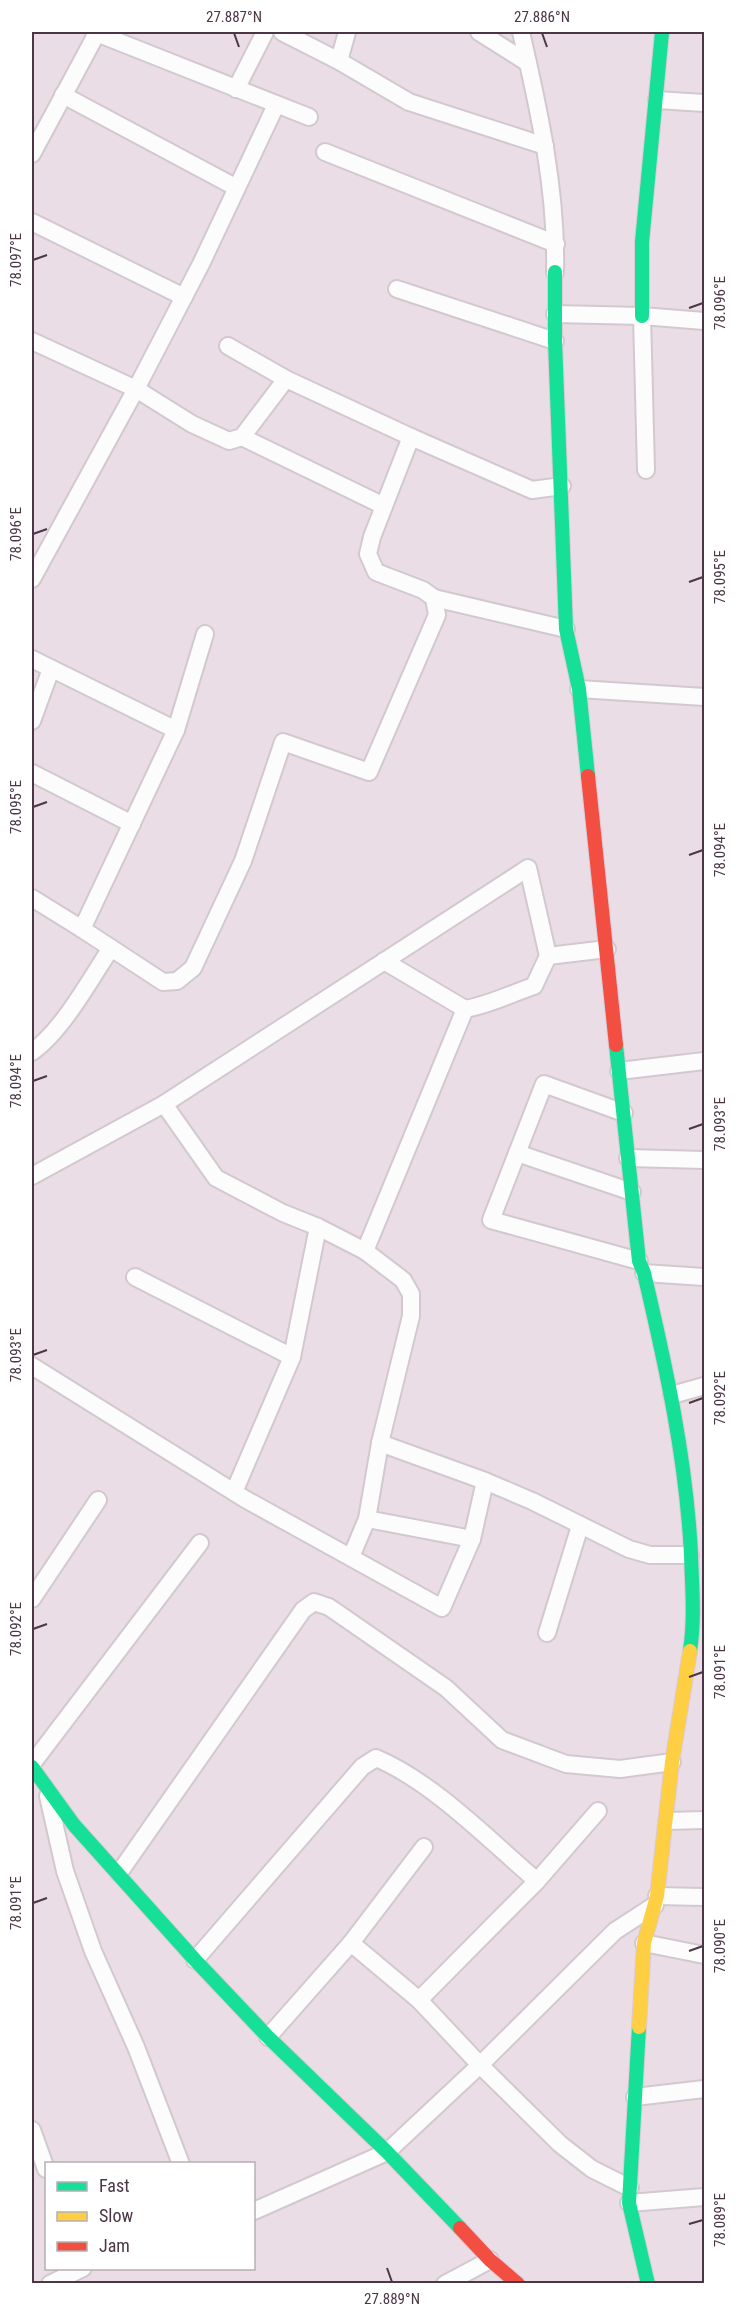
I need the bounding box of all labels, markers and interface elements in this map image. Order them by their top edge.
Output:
text: 27.887°N [206,8,262,26]
text: 27.886°N [514,8,570,26]
text: 78.097°E [7,233,25,287]
text: 78.096°E [711,276,729,330]
text: 78.096°E [7,507,25,561]
text: 78.095°E [711,550,729,604]
text: 78.095°E [7,780,25,834]
text: 78.094°E [711,823,729,877]
text: 78.094°E [7,1054,25,1108]
text: 78.093°E [711,1097,729,1151]
text: 78.093°E [7,1328,25,1382]
text: 78.092°E [711,1371,729,1425]
text: 78.092°E [7,1602,25,1656]
text: 78.091°E [711,1645,729,1699]
text: 78.091°E [7,1876,25,1930]
text: 78.090°E [711,1919,729,1973]
legend [45,2162,255,2270]
text: Fast [99,2175,130,2196]
text: 78.089°E [711,2193,729,2247]
text: Slow [99,2205,134,2226]
text: Jam [99,2235,130,2256]
text: 27.889°N [364,2290,420,2308]

